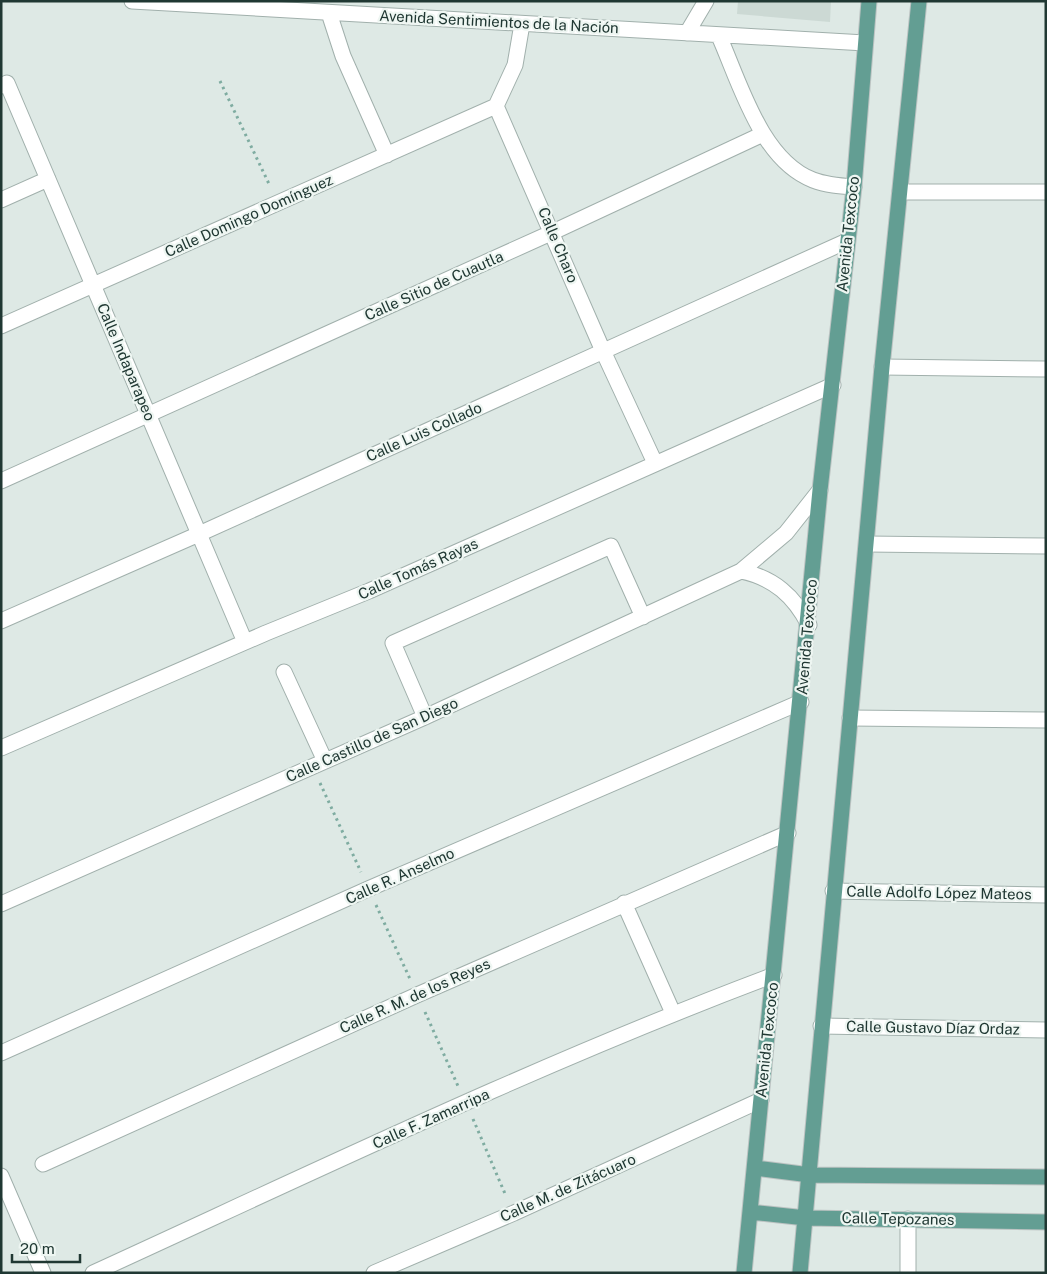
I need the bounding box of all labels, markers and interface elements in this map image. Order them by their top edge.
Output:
street label: Avenida Sentimientos de la Nación [379,7,619,36]
street label: Calle Domingo Domínguez [162,171,335,260]
street label: Avenida Texcoco [833,175,862,293]
street label: Calle Charo [535,204,582,285]
street label: Calle Sitio de Cuautla [362,247,506,324]
street label: Calle Indaparapeo [94,300,159,423]
street label: Calle Luis Collado [363,398,484,465]
street label: Calle Tomás Rayas [355,534,480,603]
street label: Avenida Texcoco [793,578,820,696]
street label: Calle Castillo de San Diego [283,694,460,785]
street label: Calle R. Anselmo [343,844,457,907]
street label: Calle Adolfo López Mateos [846,882,1032,903]
street label: Calle R. M. de los Reyes [337,955,493,1036]
street label: Avenida Texcoco [752,981,781,1099]
street label: Calle Gustavo Díaz Ordaz [846,1017,1020,1038]
street label: Calle F. Zamarripa [370,1085,492,1152]
street label: Calle M. de Zitácuaro [497,1150,638,1225]
street label: Calle Tepozanes [841,1209,955,1228]
scale bar [12,1232,80,1264]
text: 20 m [20,1240,55,1257]

